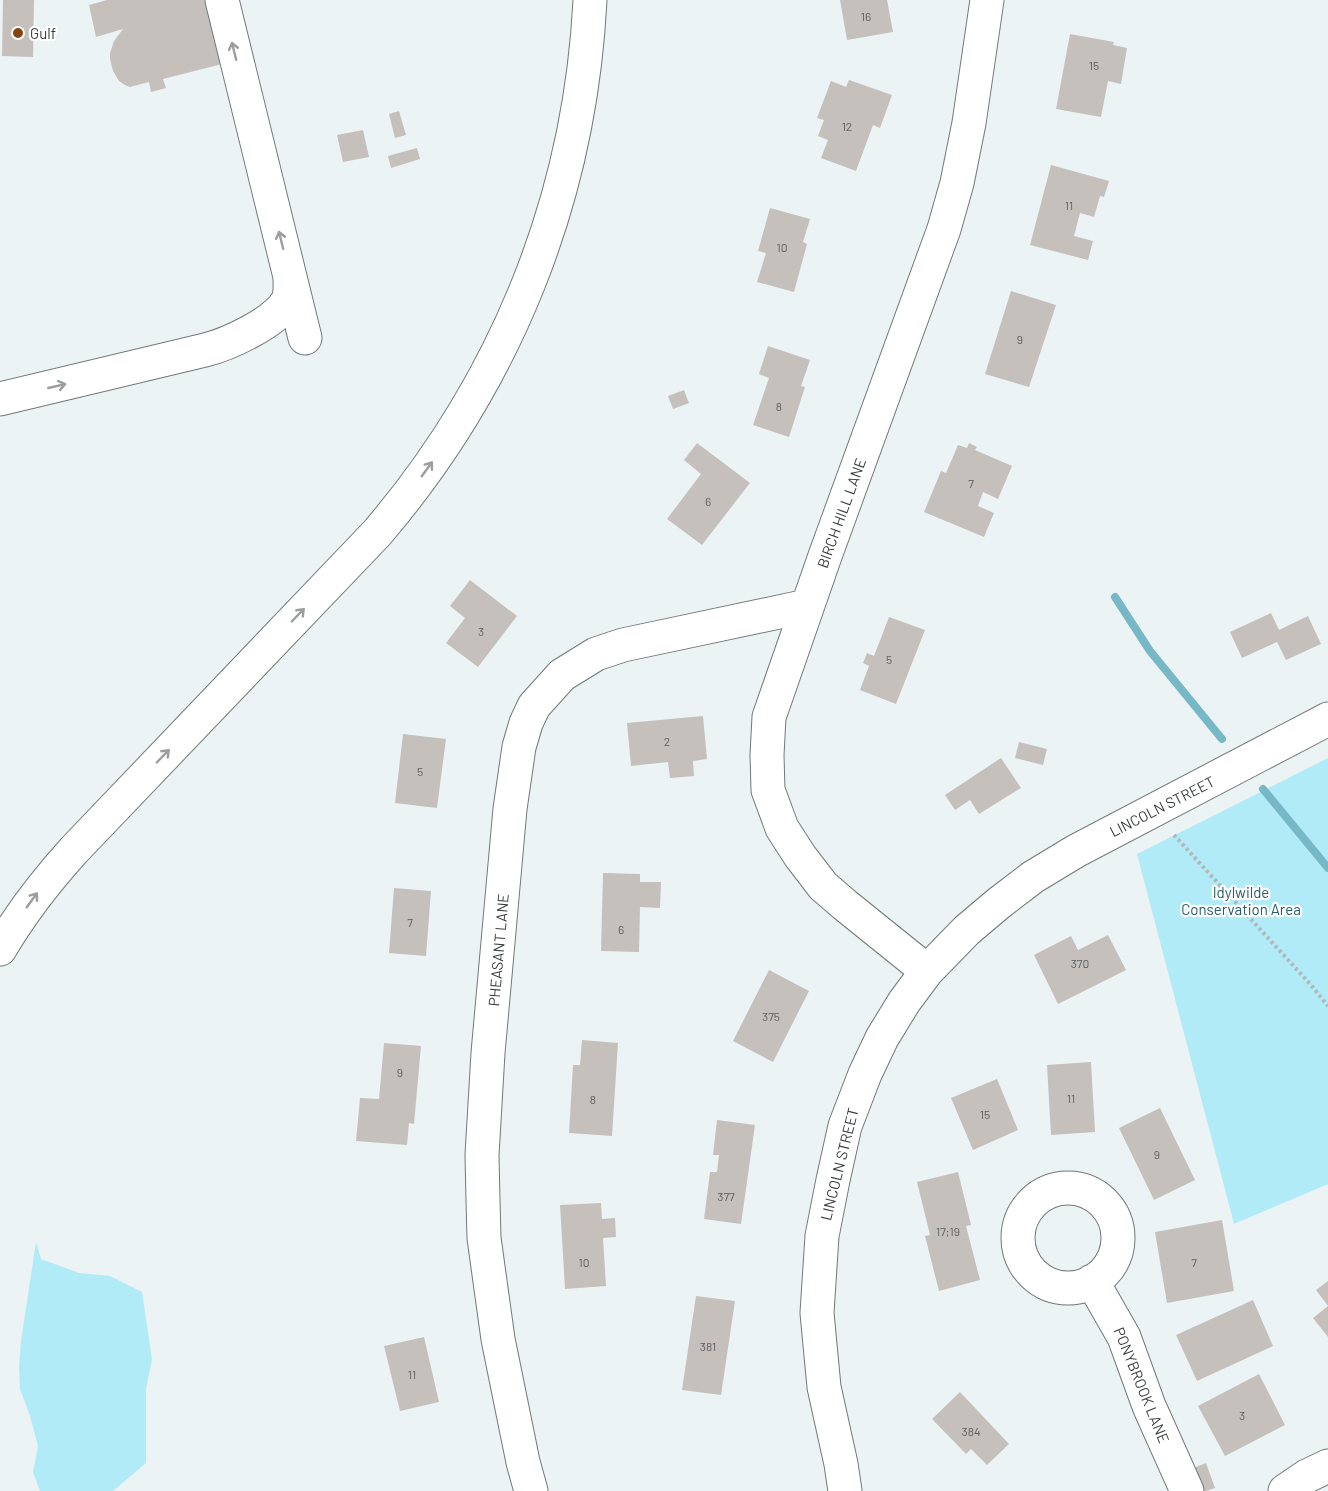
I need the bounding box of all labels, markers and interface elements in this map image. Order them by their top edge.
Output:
house number: 16 [861,9,871,23]
place label: Gulf [30,24,56,42]
marker: Gulf [11,26,25,40]
one-way arrow [228,42,240,61]
house number: 15 [1089,58,1099,72]
house number: 12 [842,119,852,133]
house number: 11 [1065,198,1073,212]
one-way arrow [274,231,286,250]
house number: 10 [777,240,787,254]
house number: 9 [1017,332,1023,346]
one-way arrow [47,379,66,391]
house number: 8 [776,399,782,413]
street label: BIRCH HILL LANE [813,456,869,570]
one-way arrow [420,462,433,478]
house number: 7 [968,476,974,490]
house number: 6 [705,494,711,508]
one-way arrow [291,608,305,623]
house number: 3 [478,624,484,638]
house number: 5 [886,652,892,666]
house number: 2 [664,734,670,748]
one-way arrow [156,749,170,764]
house number: 5 [417,764,423,778]
street label: LINCOLN STREET [1106,772,1218,840]
park label: Idylwilde Conservation Area [1181,883,1301,918]
one-way arrow [25,893,38,909]
street label: PHEASANT LANE [484,893,512,1007]
house number: 7 [407,915,413,929]
house number: 6 [618,922,624,936]
house number: 370 [1071,956,1089,970]
house number: 375 [762,1009,780,1023]
house number: 9 [397,1065,403,1079]
house number: 11 [1067,1091,1075,1105]
house number: 8 [590,1092,596,1106]
street label: LINCOLN STREET [816,1106,862,1222]
house number: 15 [980,1107,990,1121]
house number: 9 [1154,1147,1160,1161]
house number: 377 [717,1189,735,1203]
house number: 17;19 [936,1224,960,1238]
house number: 10 [579,1255,589,1269]
house number: 7 [1191,1255,1197,1269]
street label: PONYBROOK LANE [1111,1324,1173,1446]
house number: 381 [700,1339,716,1353]
house number: 11 [408,1367,416,1381]
house number: 3 [1239,1408,1245,1422]
house number: 384 [961,1424,981,1438]

